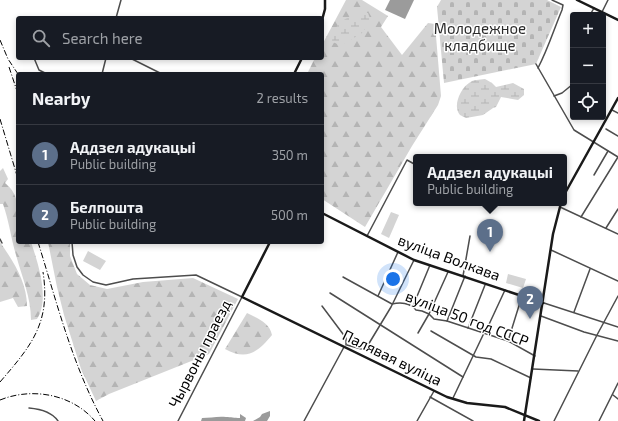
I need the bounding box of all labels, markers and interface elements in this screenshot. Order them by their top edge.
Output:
map controls [570,12,606,120]
button: + [570,12,606,48]
search box [16,16,324,60]
park label: Молодежное кладбище [434,19,526,54]
icon: search [30,27,52,49]
text: Search here [62,29,143,47]
button: − [570,48,606,84]
button: locate [570,84,606,120]
text: Nearby [32,88,90,108]
text: 2 results [256,90,308,106]
text: Аддзел адукацыі [70,138,196,156]
text: 1 [42,147,48,163]
text: 350 m [272,147,308,163]
popup [413,154,567,206]
text: Public building [70,156,156,172]
text: Аддзел адукацыі [427,163,553,181]
text: Public building [427,181,513,197]
text: Белпошта [70,198,143,216]
text: 2 [41,207,49,223]
text: 500 m [271,207,308,223]
text: Public building [70,216,156,232]
pin: 1 [477,219,503,252]
street label: вуліца Волкава [395,230,503,285]
your location [383,269,403,289]
street label: вуліца 50 год СССР [403,286,532,351]
pin: 2 [517,286,543,319]
street label: Чырвоны праезд [164,296,234,410]
street label: Палявая вуліца [339,325,445,390]

